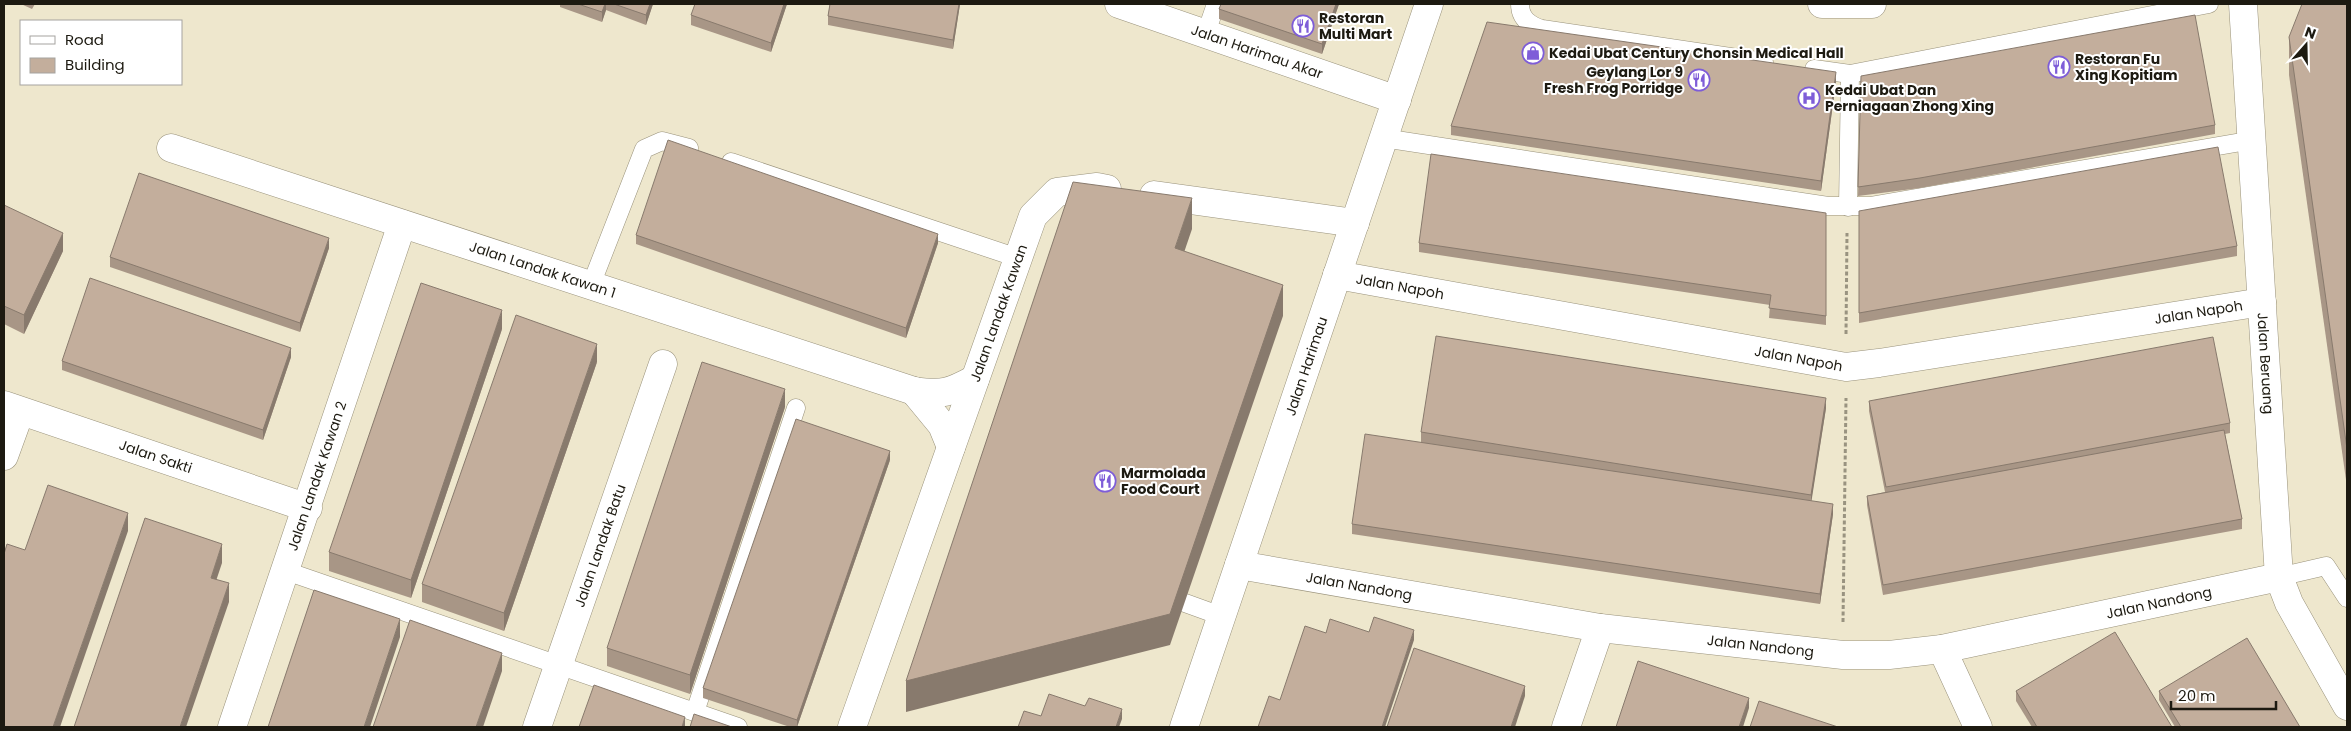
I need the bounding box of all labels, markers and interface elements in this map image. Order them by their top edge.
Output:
place label: Restoran Multi Mart [1319,8,1393,44]
restaurant icon: Restoran Multi Mart [1291,14,1315,38]
legend [20,20,182,85]
street label: Jalan Harimau Akar [1188,20,1326,84]
north arrow [2281,20,2331,70]
text: N [2302,22,2319,44]
text: Road [65,29,104,50]
shop icon: Kedai Ubat Century Chonsin Medical Hall [1521,41,1545,65]
place label: Kedai Ubat Century Chonsin Medical Hall [1549,43,1844,63]
place label: Restoran Fu Xing Kopitiam [2075,49,2178,85]
text: Building [65,54,125,75]
restaurant icon: Restoran Fu Xing Kopitiam [2047,55,2071,79]
place label: Geylang Lor 9 Fresh Frog Porridge [1544,62,1683,98]
restaurant icon: Geylang Lor 9 Fresh Frog Porridge [1687,68,1711,92]
place label: Kedai Ubat Dan Perniagaan Zhong Xing [1825,80,1994,116]
hospital icon: Kedai Ubat Dan Perniagaan Zhong Xing [1797,86,1821,110]
street label: Jalan Landak Kawan 1 [467,236,618,303]
street label: Jalan Landak Kawan [965,242,1032,385]
street label: Jalan Napoh [1354,269,1446,304]
street label: Jalan Napoh [2153,295,2244,329]
street label: Jalan Beruang [2252,312,2279,415]
street label: Jalan Harimau [1280,314,1332,418]
street label: Jalan Napoh [1753,341,1844,376]
street label: Jalan Landak Kawan 2 [282,399,351,553]
street label: Jalan Sakti [116,435,195,478]
place label: Marmolada Food Court [1121,463,1206,499]
restaurant icon: Marmolada Food Court [1093,469,1117,493]
street label: Jalan Landak Batu [569,481,631,610]
street label: Jalan Nandong [1304,567,1414,605]
street label: Jalan Nandong [2104,582,2214,624]
street label: Jalan Nandong [1706,630,1815,662]
scale bar [2171,678,2276,710]
text: 20 m [2178,685,2216,706]

